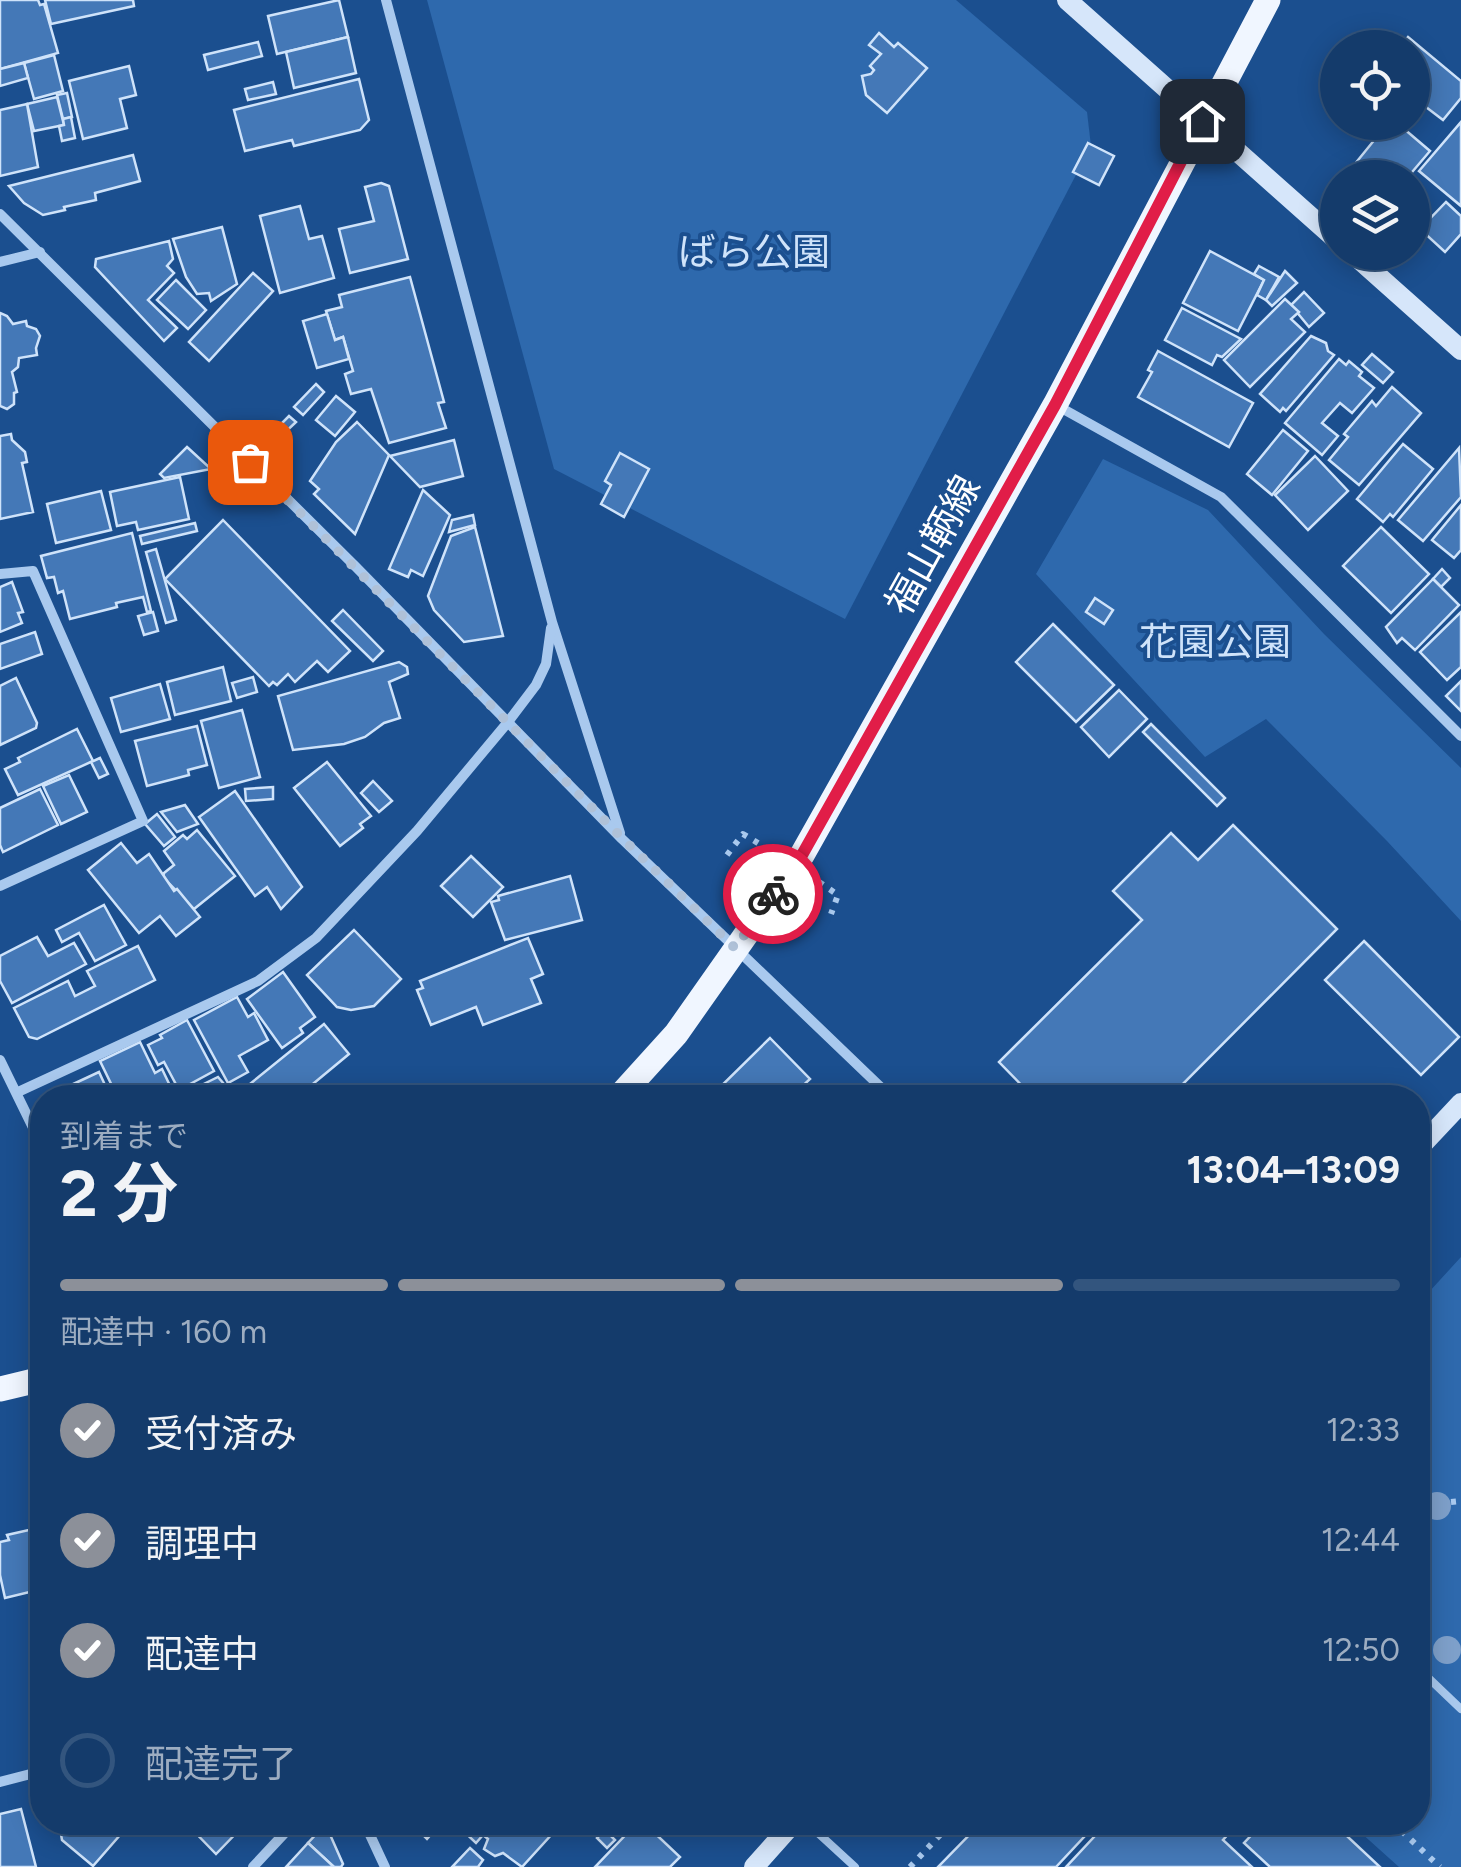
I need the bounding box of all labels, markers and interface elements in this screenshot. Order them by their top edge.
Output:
map controls [1320,30,1430,270]
button: locate [1320,30,1430,140]
pin [1160,79,1245,164]
icon: home [1175,94,1230,149]
button: layers [1320,160,1430,270]
park label: ばら公園 [678,229,830,275]
pin [208,420,293,505]
icon: bag [223,435,278,490]
street label: 福山鞆線 [876,467,990,623]
park label: 花園公園 [1139,619,1291,665]
courier [723,844,823,944]
icon: bike [746,867,801,922]
text: 到着まで [60,1117,188,1155]
text: 13:04–13:09 [1187,1147,1400,1193]
text: 2 分 [60,1154,178,1232]
text: 配達中 · 160 m [60,1313,267,1351]
icon: check [60,1403,115,1458]
text: 受付済み [145,1411,297,1457]
text: 12:33 [1326,1411,1400,1449]
icon: check [60,1513,115,1568]
text: 調理中 [145,1521,259,1567]
text: 12:44 [1321,1521,1400,1559]
icon: check [60,1623,115,1678]
text: 配達中 [145,1631,259,1677]
text: 12:50 [1322,1631,1400,1669]
text: 配達完了 [145,1741,297,1787]

